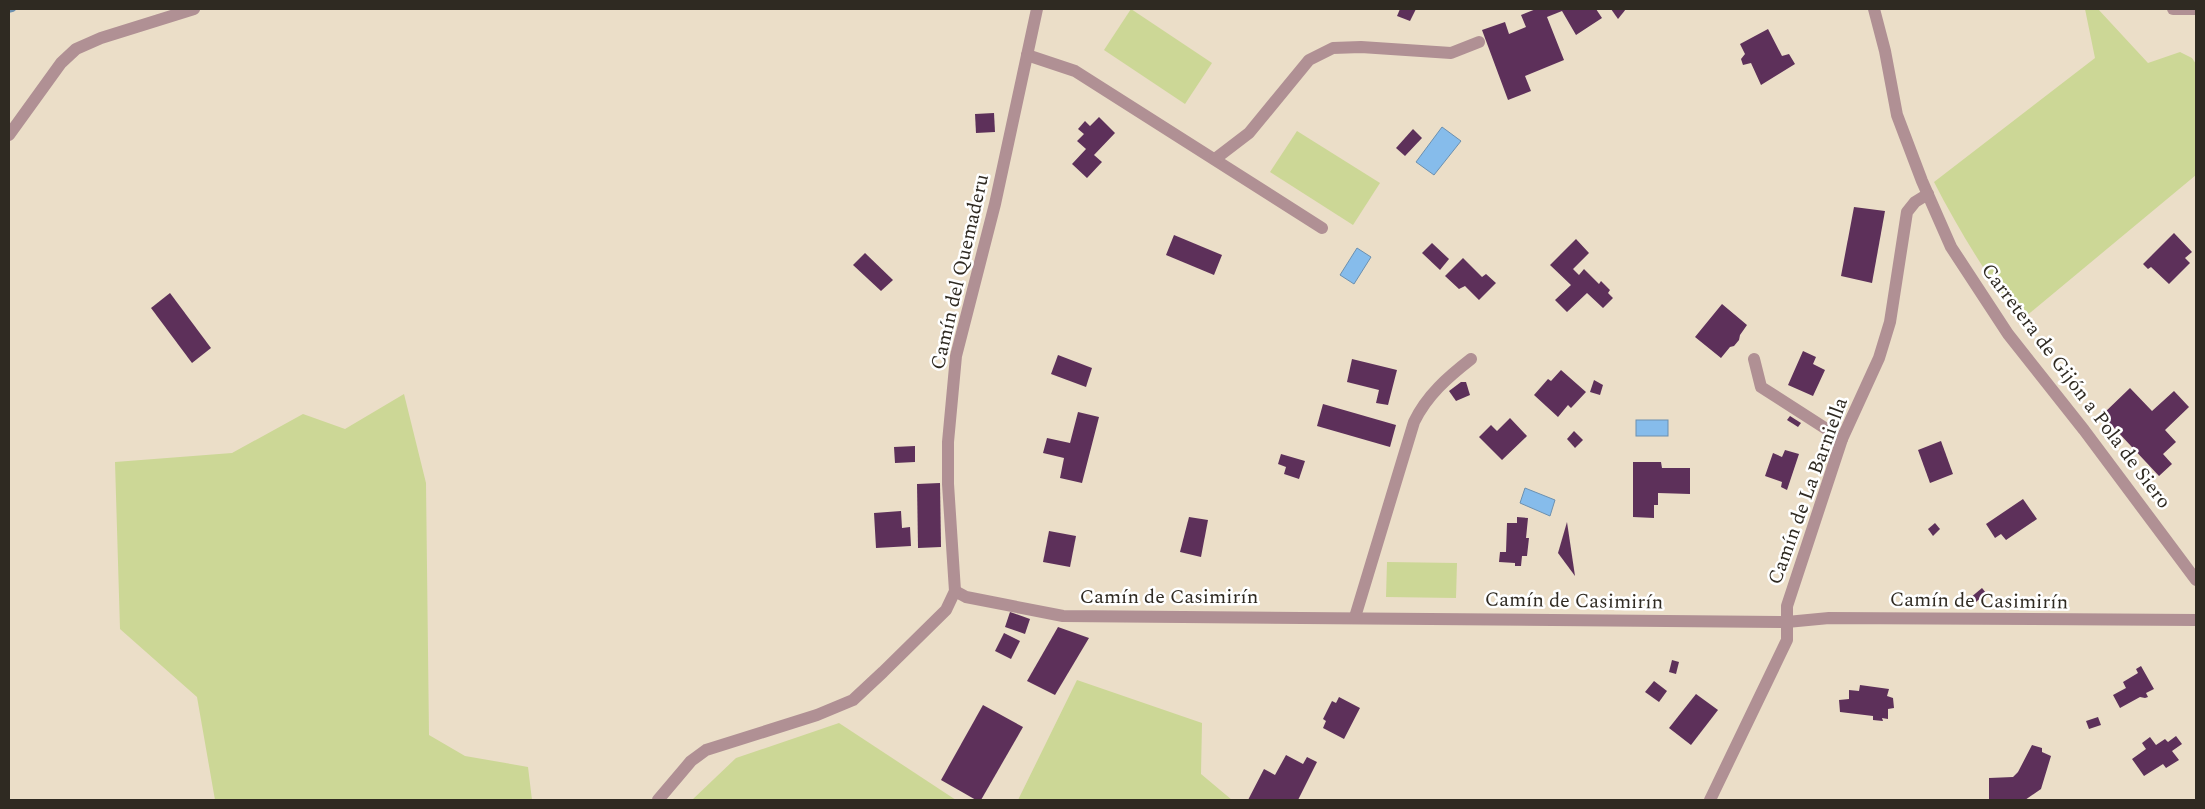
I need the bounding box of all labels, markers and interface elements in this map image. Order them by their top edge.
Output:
street label: Camín del Quemaderu [923,171,997,373]
street label: Carretera de Gijón a Pola de Siero [1974,257,2178,515]
street label: Camín de La Barniella [1760,393,1856,589]
street label: Camín de Casimirín [1080,582,1258,612]
street label: Camín de Casimirín [1484,584,1664,618]
street label: Camín de Casimirín [1889,584,2069,618]

